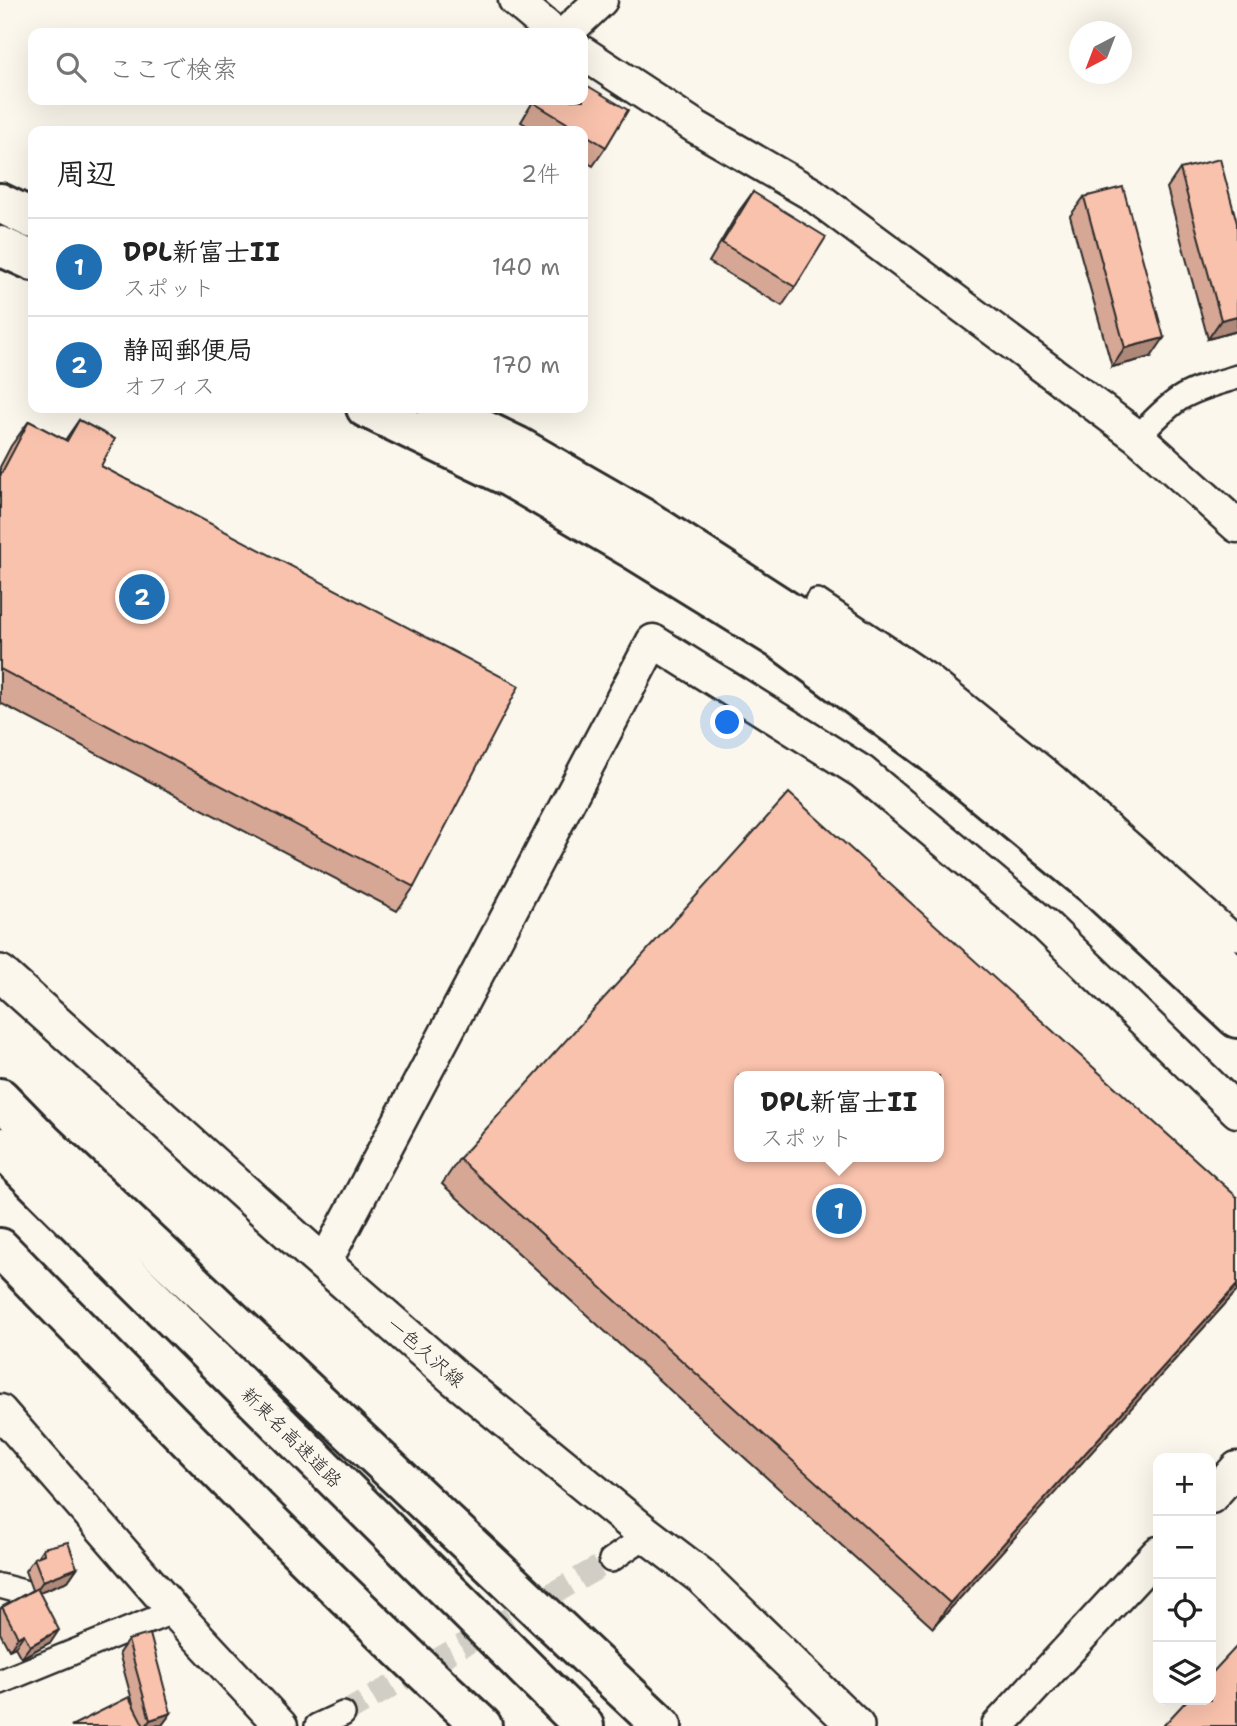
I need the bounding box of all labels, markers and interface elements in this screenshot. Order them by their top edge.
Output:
north arrow [1069,21,1132,84]
search box [28,28,588,105]
icon: search [52,48,90,86]
text: ここで検索 [108,51,238,86]
text: 周辺 [56,153,116,194]
text: 2件 [521,159,560,189]
text: DPL新富士II [123,234,280,269]
text: 1 [74,252,84,282]
text: 140 m [492,252,560,282]
text: スポット [123,273,215,303]
text: 静岡郵便局 [123,332,253,367]
text: 2 [71,350,87,380]
text: 170 m [492,350,560,380]
text: オフィス [123,371,215,401]
pin: 2 [119,571,165,623]
your location [710,705,744,739]
popup [734,1071,944,1162]
text: DPL新富士II [761,1084,917,1119]
text: スポット [761,1123,853,1153]
pin: 1 [816,1185,862,1237]
street label: 一色久沢線 [382,1312,470,1393]
street label: 新東名高速道路 [236,1381,348,1493]
map controls [1153,1453,1216,1705]
button: + [1153,1453,1216,1516]
button: − [1153,1516,1216,1579]
button: locate [1153,1579,1216,1642]
button: layers [1153,1642,1216,1705]

